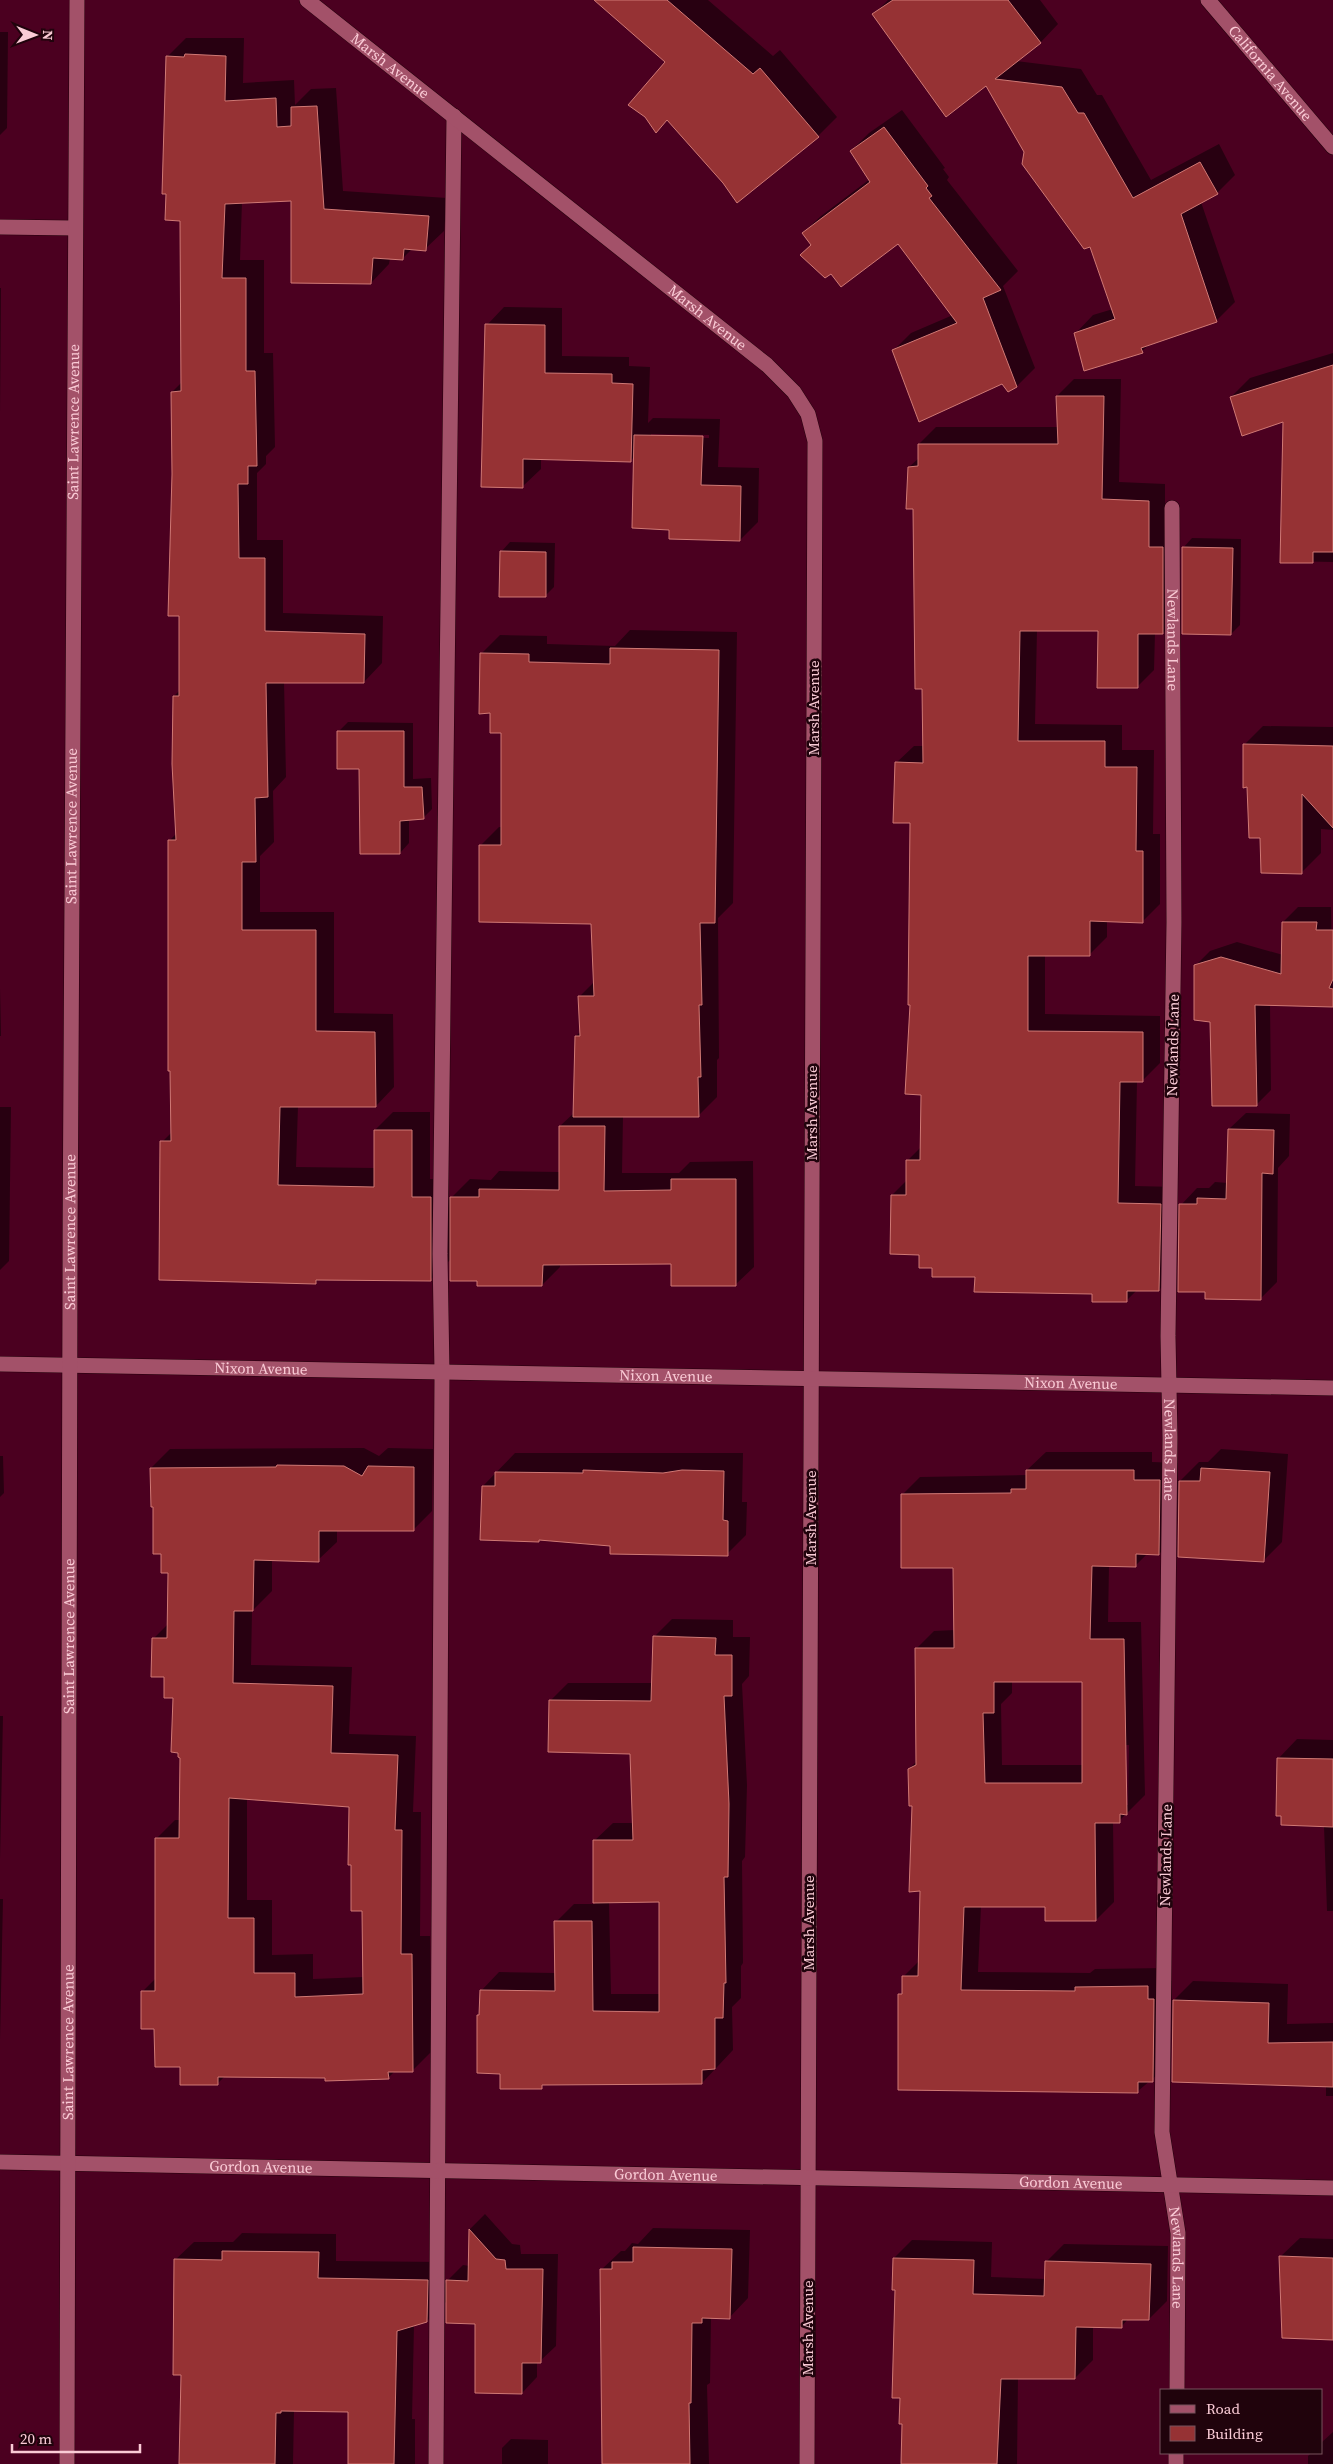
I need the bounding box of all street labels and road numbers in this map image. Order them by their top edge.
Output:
street label: California Avenue [1224,20,1318,125]
street label: Marsh Avenue [347,28,434,104]
street label: Marsh Avenue [664,279,752,355]
street label: Saint Lawrence Avenue [62,344,84,500]
street label: Newlands Lane [1162,589,1184,692]
street label: Marsh Avenue [803,660,824,756]
street label: Saint Lawrence Avenue [60,748,82,904]
street label: Newlands Lane [1161,993,1184,1096]
street label: Marsh Avenue [801,1065,822,1161]
street label: Saint Lawrence Avenue [59,1154,80,1310]
street label: Nixon Avenue [214,1357,308,1380]
street label: Nixon Avenue [619,1364,713,1387]
street label: Nixon Avenue [1024,1371,1118,1394]
street label: Newlands Lane [1159,1399,1181,1502]
street label: Marsh Avenue [800,1470,821,1566]
street label: Saint Lawrence Avenue [58,1558,79,1714]
street label: Newlands Lane [1154,1803,1177,1906]
street label: Marsh Avenue [798,1875,819,1971]
street label: Saint Lawrence Avenue [57,1964,78,2120]
street label: Gordon Avenue [209,2155,313,2178]
street label: Gordon Avenue [614,2163,718,2186]
street label: Gordon Avenue [1019,2171,1123,2194]
street label: Newlands Lane [1164,2205,1189,2309]
street label: Marsh Avenue [797,2280,818,2376]

